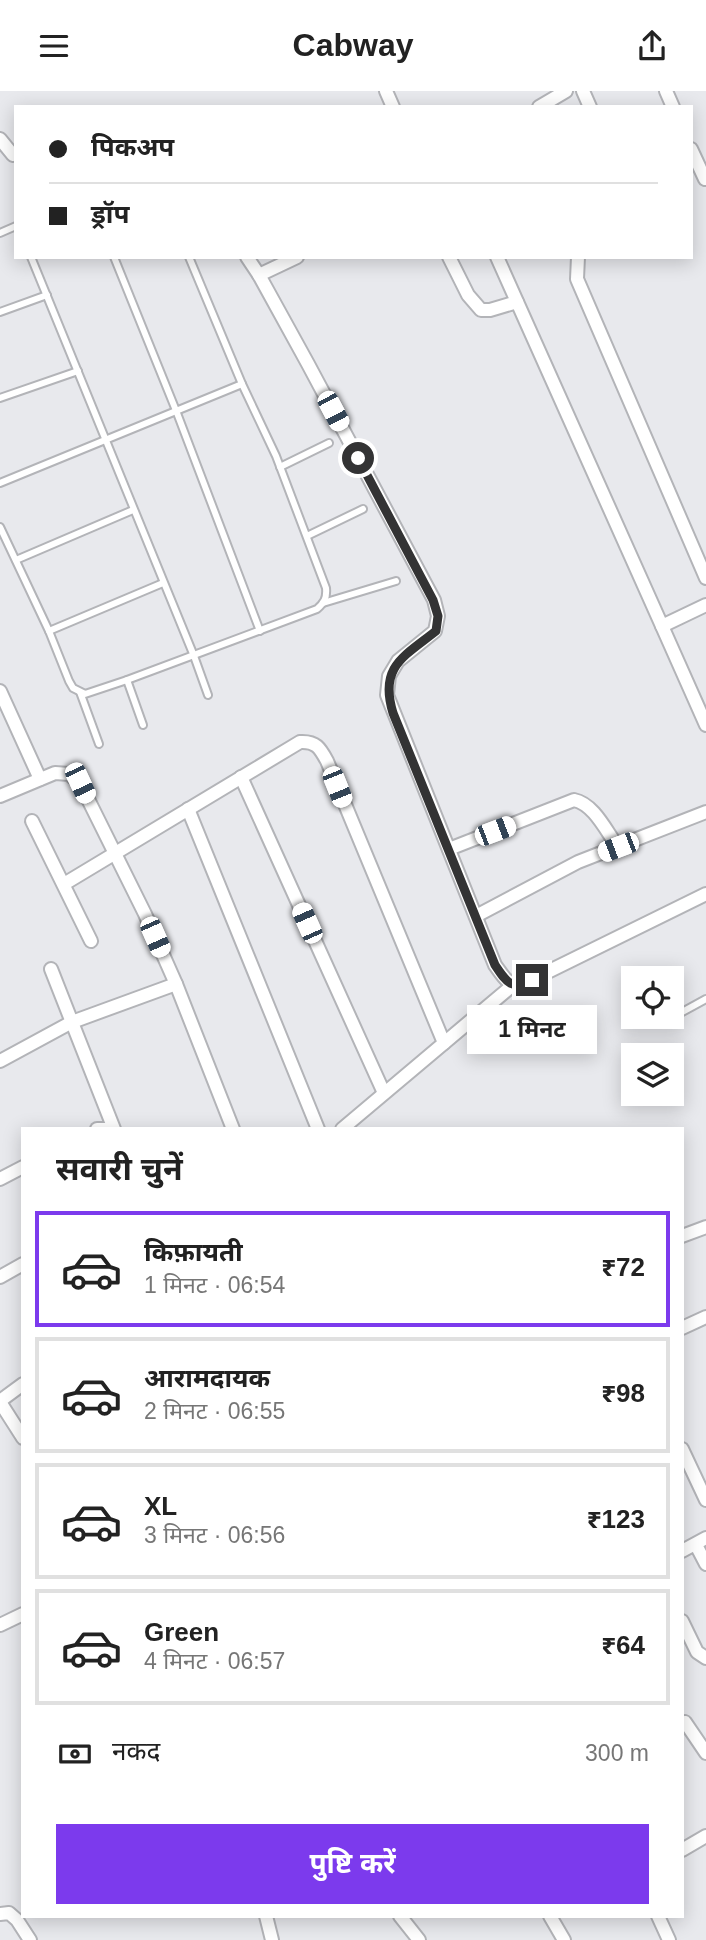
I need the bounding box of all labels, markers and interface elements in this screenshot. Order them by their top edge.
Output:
icon: menu [35,27,73,65]
text: Cabway [293,27,413,63]
icon: share [633,27,671,65]
text: पिकअप [91,132,174,162]
text: ड्रॉप [91,199,129,229]
car [314,388,353,434]
route start [342,442,374,474]
car [62,760,99,806]
car [320,764,355,810]
car [472,814,519,848]
car [595,830,642,864]
car [289,900,326,946]
car [137,914,174,960]
route end [516,964,548,996]
map controls [621,966,684,1106]
button: locate [621,966,684,1029]
callout: 1 मिनट [467,1005,597,1053]
text: 1 मिनट [498,1016,566,1042]
button: layers [621,1043,684,1106]
text: सवारी चुनें [56,1151,183,1187]
text: किफ़ायती [144,1237,243,1267]
icon: car [60,1238,123,1301]
text: ₹72 [601,1252,645,1282]
text: 1 मिनट · 06:54 [144,1272,285,1298]
text: आरामदायक [144,1363,270,1393]
icon: car [60,1364,123,1427]
text: ₹98 [601,1378,645,1408]
text: 2 मिनट · 06:55 [144,1398,285,1424]
icon: car [60,1490,123,1553]
text: XL [144,1491,177,1521]
text: ₹123 [587,1504,645,1534]
text: 3 मिनट · 06:56 [144,1522,285,1548]
icon: car [60,1616,123,1679]
text: Green [144,1617,219,1647]
text: ₹64 [601,1630,645,1660]
text: 4 मिनट · 06:57 [144,1648,285,1674]
icon: cash [56,1735,94,1773]
text: नकद [112,1736,160,1766]
text: 300 m [585,1740,649,1766]
button: पुष्टि करें [56,1824,649,1904]

